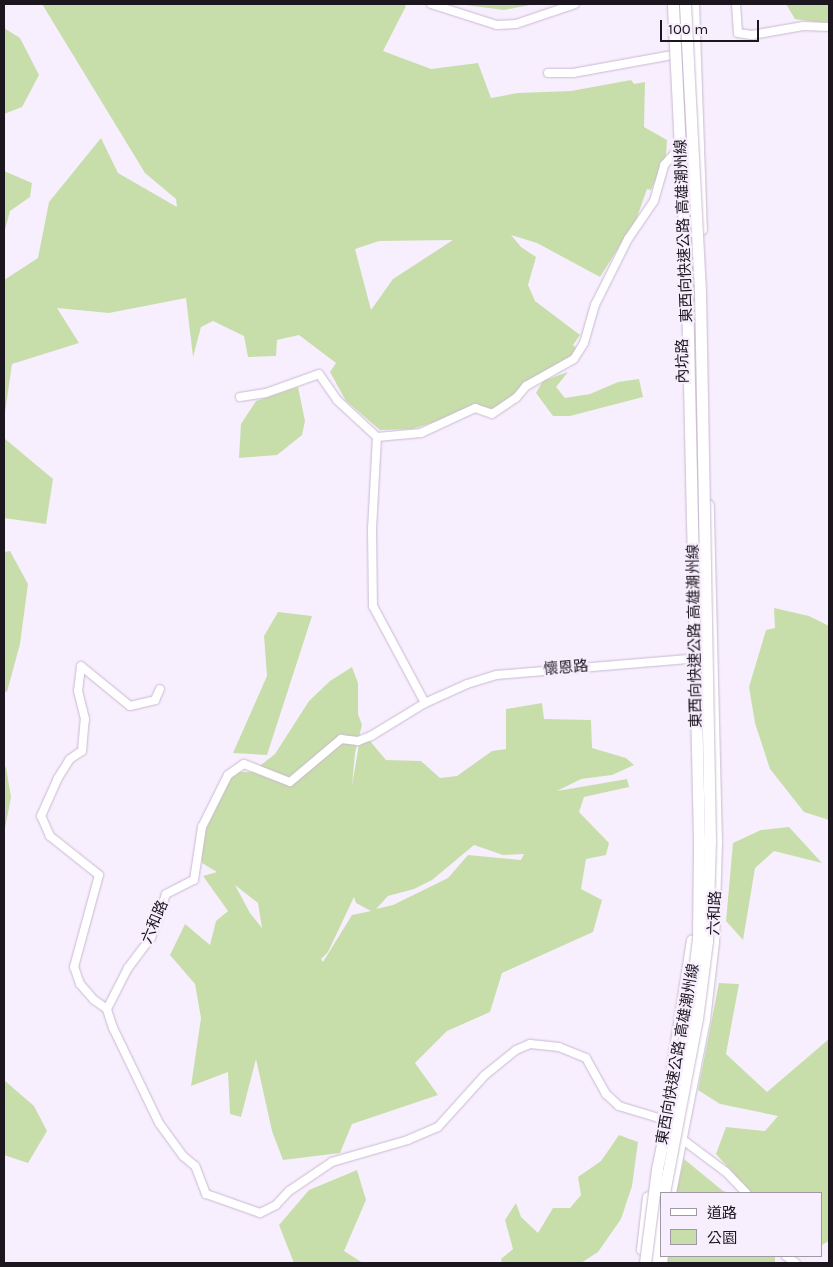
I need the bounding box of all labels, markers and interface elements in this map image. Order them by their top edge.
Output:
scale bar [663,10,762,42]
text: 100 m [668,20,708,38]
street label: 東西向快速公路 高雄潮州線 [672,139,696,323]
street label: 內坑路 [674,338,692,384]
street label: 東西向快速公路 高雄潮州線 [684,544,706,728]
street label: 懷恩路 [543,657,589,679]
street label: 六和路 [705,890,725,936]
street label: 六和路 [138,898,172,946]
street label: 東西向快速公路 高雄潮州線 [653,962,703,1146]
legend [660,1192,823,1257]
text: 道路 [707,1204,737,1222]
text: 公園 [707,1229,737,1247]

